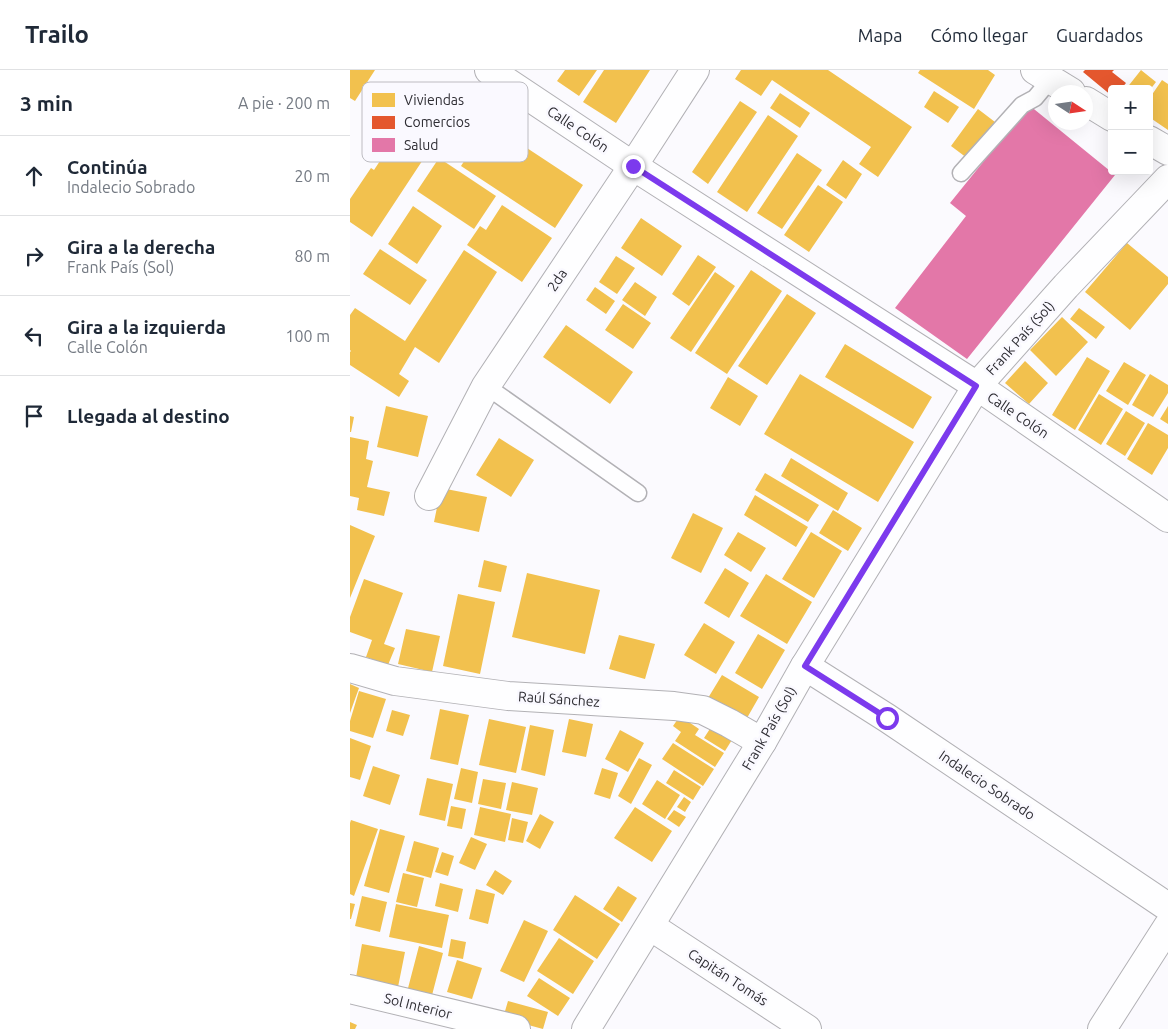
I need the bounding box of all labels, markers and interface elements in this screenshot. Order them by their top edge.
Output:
text: Trailo [25,21,89,48]
text: Mapa [858,25,903,45]
text: Cómo llegar [931,25,1028,45]
text: Guardados [1056,25,1143,45]
legend [362,82,528,162]
north arrow [1048,85,1093,130]
map controls [1108,85,1153,175]
button: + [1108,85,1153,130]
text: 3 min [20,91,73,115]
text: Viviendas [404,92,464,108]
text: A pie · 200 m [238,94,330,112]
street label: Calle Colón [544,103,612,155]
text: Comercios [404,114,470,130]
button: − [1108,130,1153,175]
text: Salud [404,137,438,153]
route end [622,155,645,178]
text: Continúa [67,156,148,178]
icon: ahead [20,162,48,190]
text: 20 m [294,167,330,185]
text: Indalecio Sobrado [67,178,195,196]
text: Gira a la derecha [67,236,215,258]
icon: right [20,242,48,270]
text: 80 m [294,247,330,265]
text: Frank País (Sol) [67,258,174,276]
street label: 2da [544,266,570,294]
street label: Frank País (Sol) [983,298,1057,378]
text: Gira a la izquierda [67,316,226,338]
icon: left [20,322,48,350]
text: 100 m [285,327,330,345]
text: Calle Colón [67,338,148,356]
street label: Calle Colón [984,389,1052,441]
icon: arrive [20,402,48,430]
text: Llegada al destino [67,405,230,427]
street label: Frank País (Sol) [739,683,799,773]
street label: Raúl Sánchez [518,688,600,710]
route start [876,707,899,730]
street label: Indalecio Sobrado [936,747,1038,823]
street label: Capitán Tomás [685,945,771,1009]
street label: Sol Interior [382,990,454,1022]

